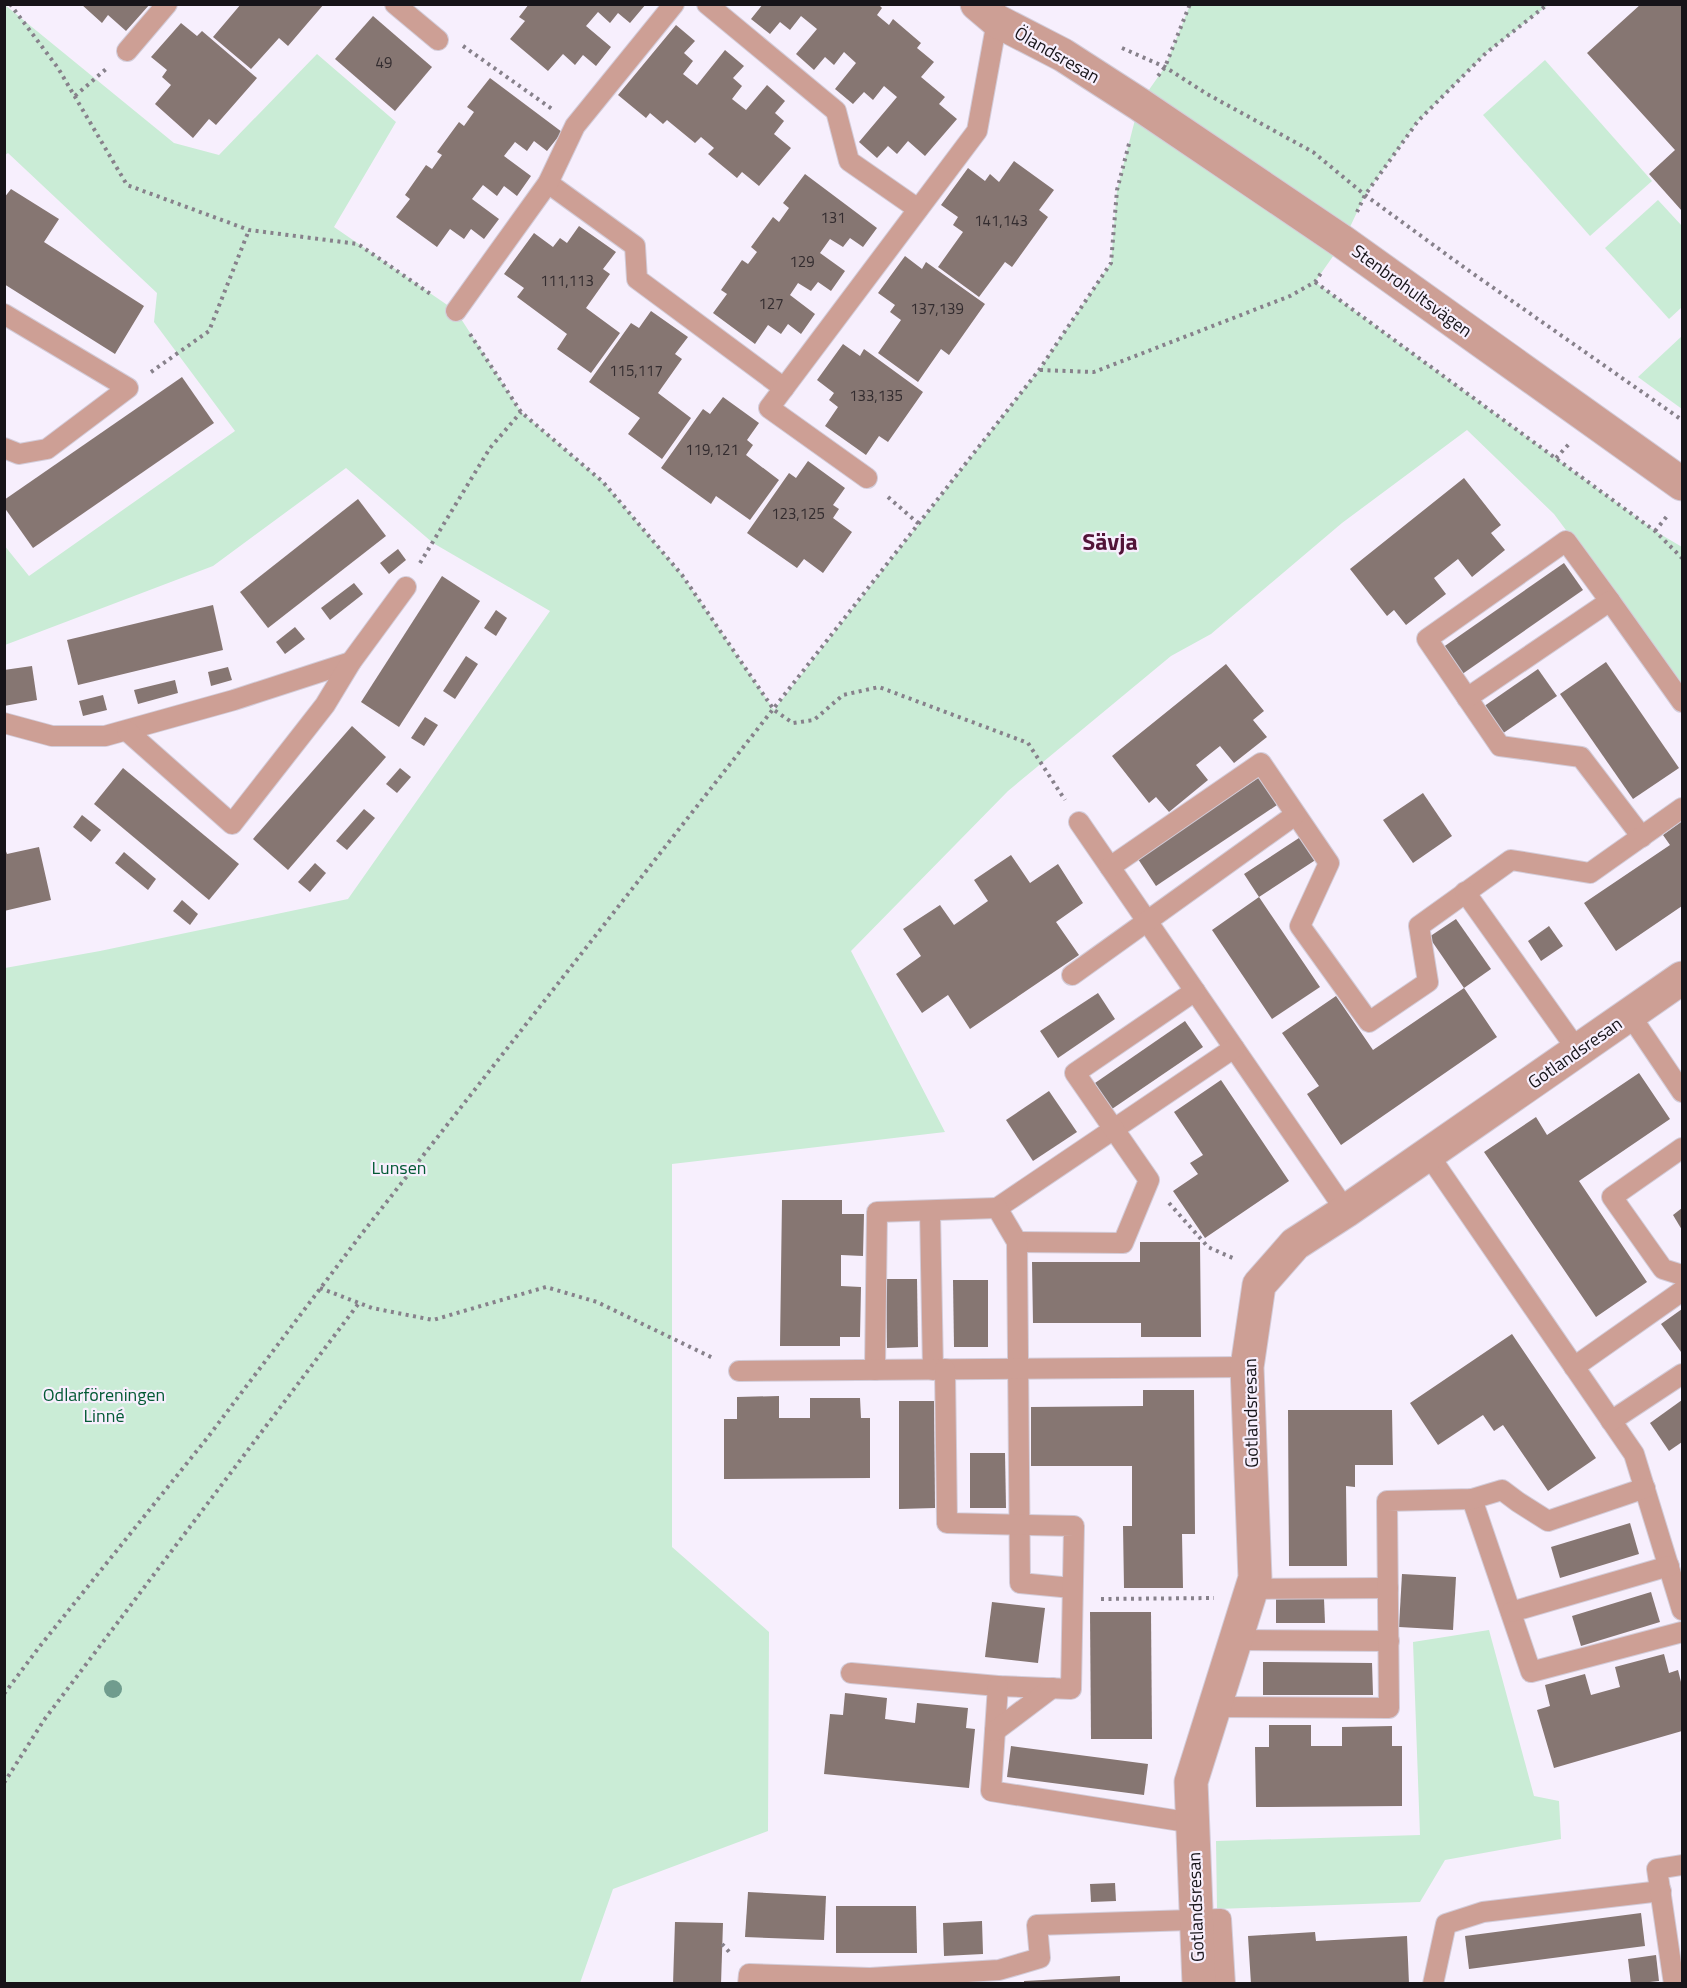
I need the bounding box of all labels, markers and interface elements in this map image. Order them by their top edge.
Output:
street label: Ölandsresan [1009,19,1105,90]
house number: 49 [376,51,392,74]
house number: 131 [820,206,846,229]
house number: 141,143 [974,209,1028,232]
street label: Stenbrohultsvägen [1346,238,1478,344]
house number: 129 [789,250,815,273]
house number: 111,113 [540,269,594,292]
house number: 127 [758,292,784,315]
house number: 137,139 [910,297,964,320]
house number: 115,117 [609,359,663,382]
house number: 133,135 [849,384,903,407]
house number: 119,121 [685,438,739,461]
house number: 123,125 [771,502,825,525]
district label: Sävja [1082,523,1138,559]
street label: Gotlandsresan [1522,1010,1627,1095]
park label: Lunsen [372,1154,426,1181]
street label: Gotlandsresan [1236,1358,1265,1468]
park label: Odlarföreningen Linné [43,1381,165,1429]
street label: Gotlandsresan [1180,1852,1211,1962]

